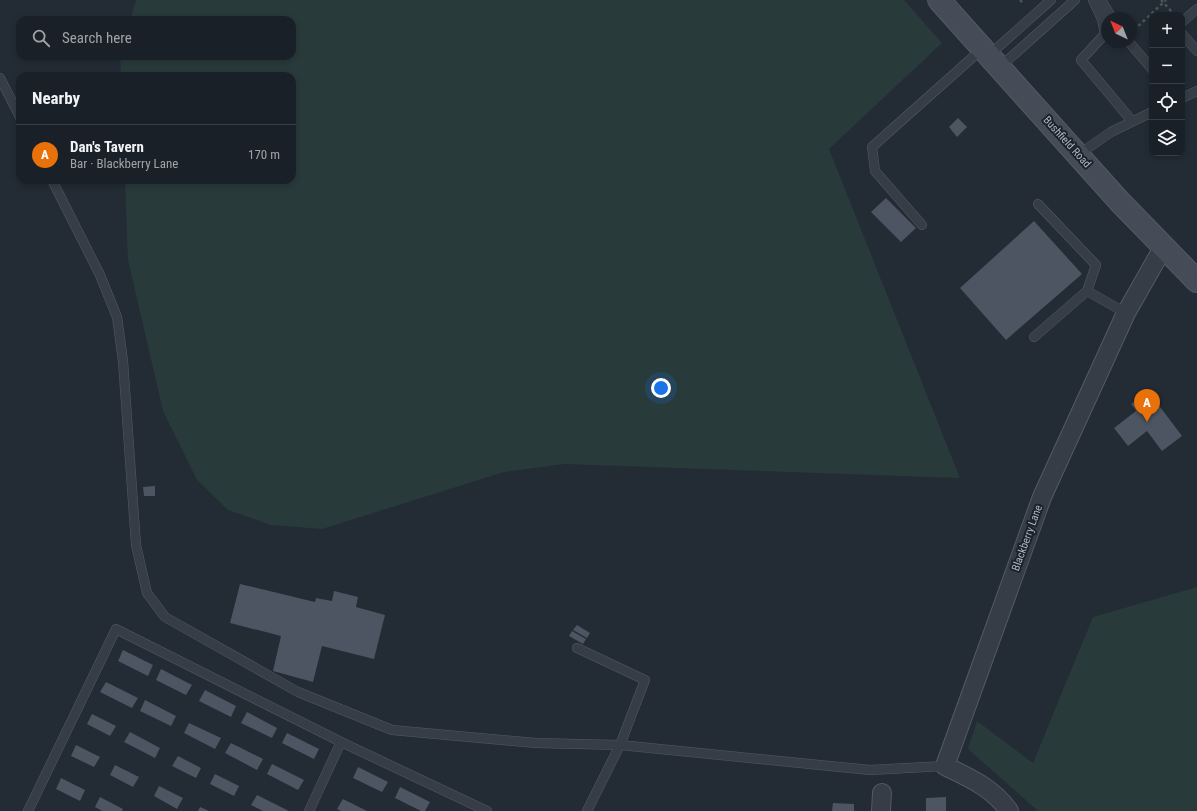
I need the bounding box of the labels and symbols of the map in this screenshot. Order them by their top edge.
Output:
north arrow [1101,12,1137,48]
street label: Bushfield Road [1040,114,1094,170]
your location [651,378,671,398]
pin: A [1134,389,1160,422]
street label: Blackberry Lane [1009,503,1045,573]

